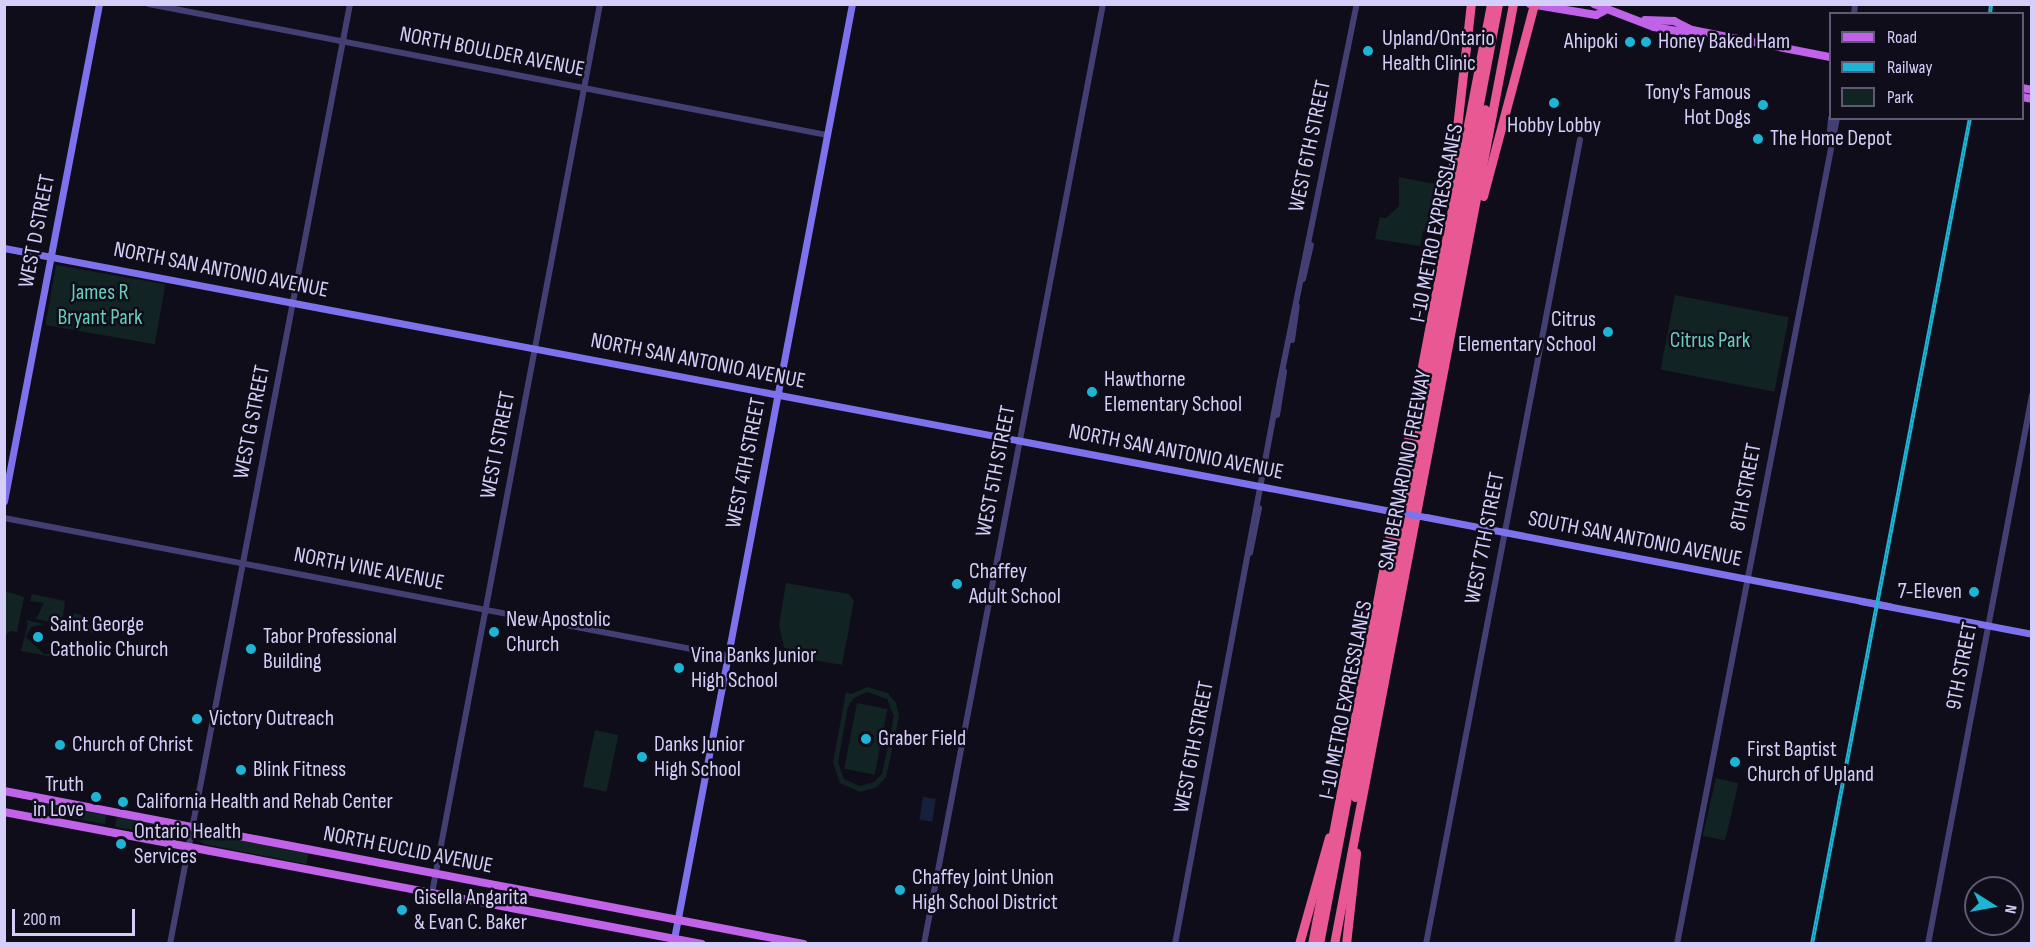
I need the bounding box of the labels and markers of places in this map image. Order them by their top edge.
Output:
place label: Upland/Ontario Health Clinic [1382,25,1495,76]
place label: Ahipoki [1564,29,1618,55]
place label: Honey Baked Ham [1658,29,1790,55]
marker: Ahipoki [1623,35,1637,49]
marker: Honey Baked Ham [1639,35,1653,49]
marker: Upland/Ontario Health Clinic [1359,42,1377,60]
place label: Tony's Famous Hot Dogs [1645,79,1751,130]
marker: Hobby Lobby [1547,96,1561,110]
marker: Tony's Famous Hot Dogs [1756,98,1770,112]
place label: Hobby Lobby [1507,113,1601,139]
place label: The Home Depot [1770,126,1892,152]
marker: The Home Depot [1751,132,1765,146]
place label: Citrus Elementary School [1458,306,1596,358]
marker: Citrus Elementary School [1601,325,1615,339]
place label: Hawthorne Elementary School [1104,366,1242,418]
marker: Hawthorne Elementary School [1085,385,1099,399]
place label: Chaffey Adult School [969,558,1061,610]
marker: Chaffey Adult School [950,577,964,591]
place label: 7-Eleven [1898,579,1962,605]
marker: 7-Eleven [1967,585,1981,599]
place label: New Apostolic Church [506,606,611,658]
place label: Saint George Catholic Church [50,611,168,662]
place label: Tabor Professional Building [263,623,397,674]
marker: New Apostolic Church [487,625,501,639]
marker: Saint George Catholic Church [31,630,45,644]
marker: Tabor Professional Building [244,642,258,656]
place label: Vina Banks Junior High School [691,642,816,694]
marker: Vina Banks Junior High School [672,661,686,675]
place label: Victory Outreach [209,706,334,732]
marker: Victory Outreach [190,712,204,726]
place label: Graber Field [878,726,966,752]
place label: Danks Junior High School [654,731,745,782]
place label: Church of Christ [72,732,193,758]
marker: Graber Field [859,732,873,746]
place label: First Baptist Church of Upland [1747,736,1874,788]
marker: Church of Christ [53,738,67,752]
marker: Danks Junior High School [635,750,649,764]
marker: First Baptist Church of Upland [1728,755,1742,769]
place label: Blink Fitness [253,757,346,783]
marker: Blink Fitness [234,763,248,777]
place label: Truth in Love [33,771,84,822]
place label: California Health and Rehab Center [136,789,393,815]
marker: Truth in Love [89,790,103,804]
marker: California Health and Rehab Center [114,793,132,811]
place label: Ontario Health Services [134,818,241,870]
marker: Ontario Health Services [112,835,130,853]
place label: Chaffey Joint Union High School District [912,864,1058,915]
marker: Chaffey Joint Union High School District [893,883,907,897]
place label: Gisella Angarita & Evan C. Baker [414,884,528,936]
marker: Gisella Angarita & Evan C. Baker [395,903,409,917]

